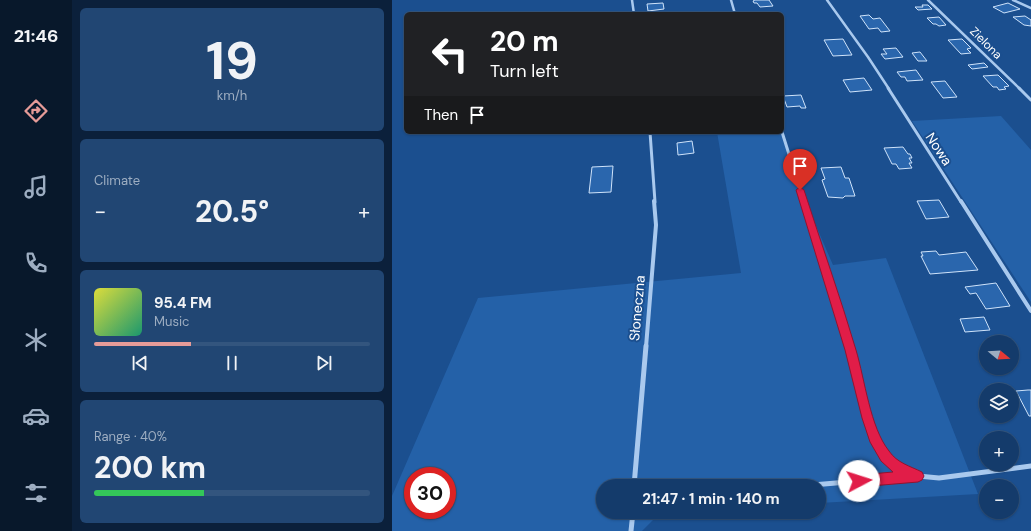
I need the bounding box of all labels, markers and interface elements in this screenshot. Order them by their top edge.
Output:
text: 20 m [490,23,559,60]
street label: Zielona [966,23,1006,63]
text: 21:46 [14,24,58,48]
text: 19 [206,27,258,95]
icon: left [424,28,476,80]
text: Turn left [490,59,559,83]
text: km/h [217,87,247,104]
icon: directions [22,97,50,125]
icon: arrive [466,104,488,126]
text: Then [424,105,458,125]
street label: Nowa [922,129,956,169]
pin [783,149,817,190]
icon: arrive [789,155,811,177]
text: Climate [94,172,140,189]
icon: music [22,173,50,201]
text: 20.5° [195,192,269,231]
text: − [94,197,106,226]
text: + [358,197,370,226]
icon: phone [22,249,50,277]
street label: Słoneczna [625,274,649,342]
text: 95.4 FM [154,293,212,313]
text: Music [154,313,189,330]
icon: climate [22,326,50,354]
north arrow [979,335,1019,375]
map controls [979,335,1019,519]
icon: previous [129,352,151,374]
icon: pause [221,352,243,374]
icon: next [313,352,335,374]
button: layers [979,383,1019,423]
icon: car [22,402,50,430]
text: Range · 40% [94,428,167,445]
button: + [979,431,1019,471]
text: 200 km [94,448,206,487]
position arrow [838,460,880,502]
speed limit sign: 30 [404,467,456,519]
icon: filters [22,479,50,507]
button: − [979,479,1019,519]
text: 21:47 · 1 min · 140 m [642,489,780,509]

